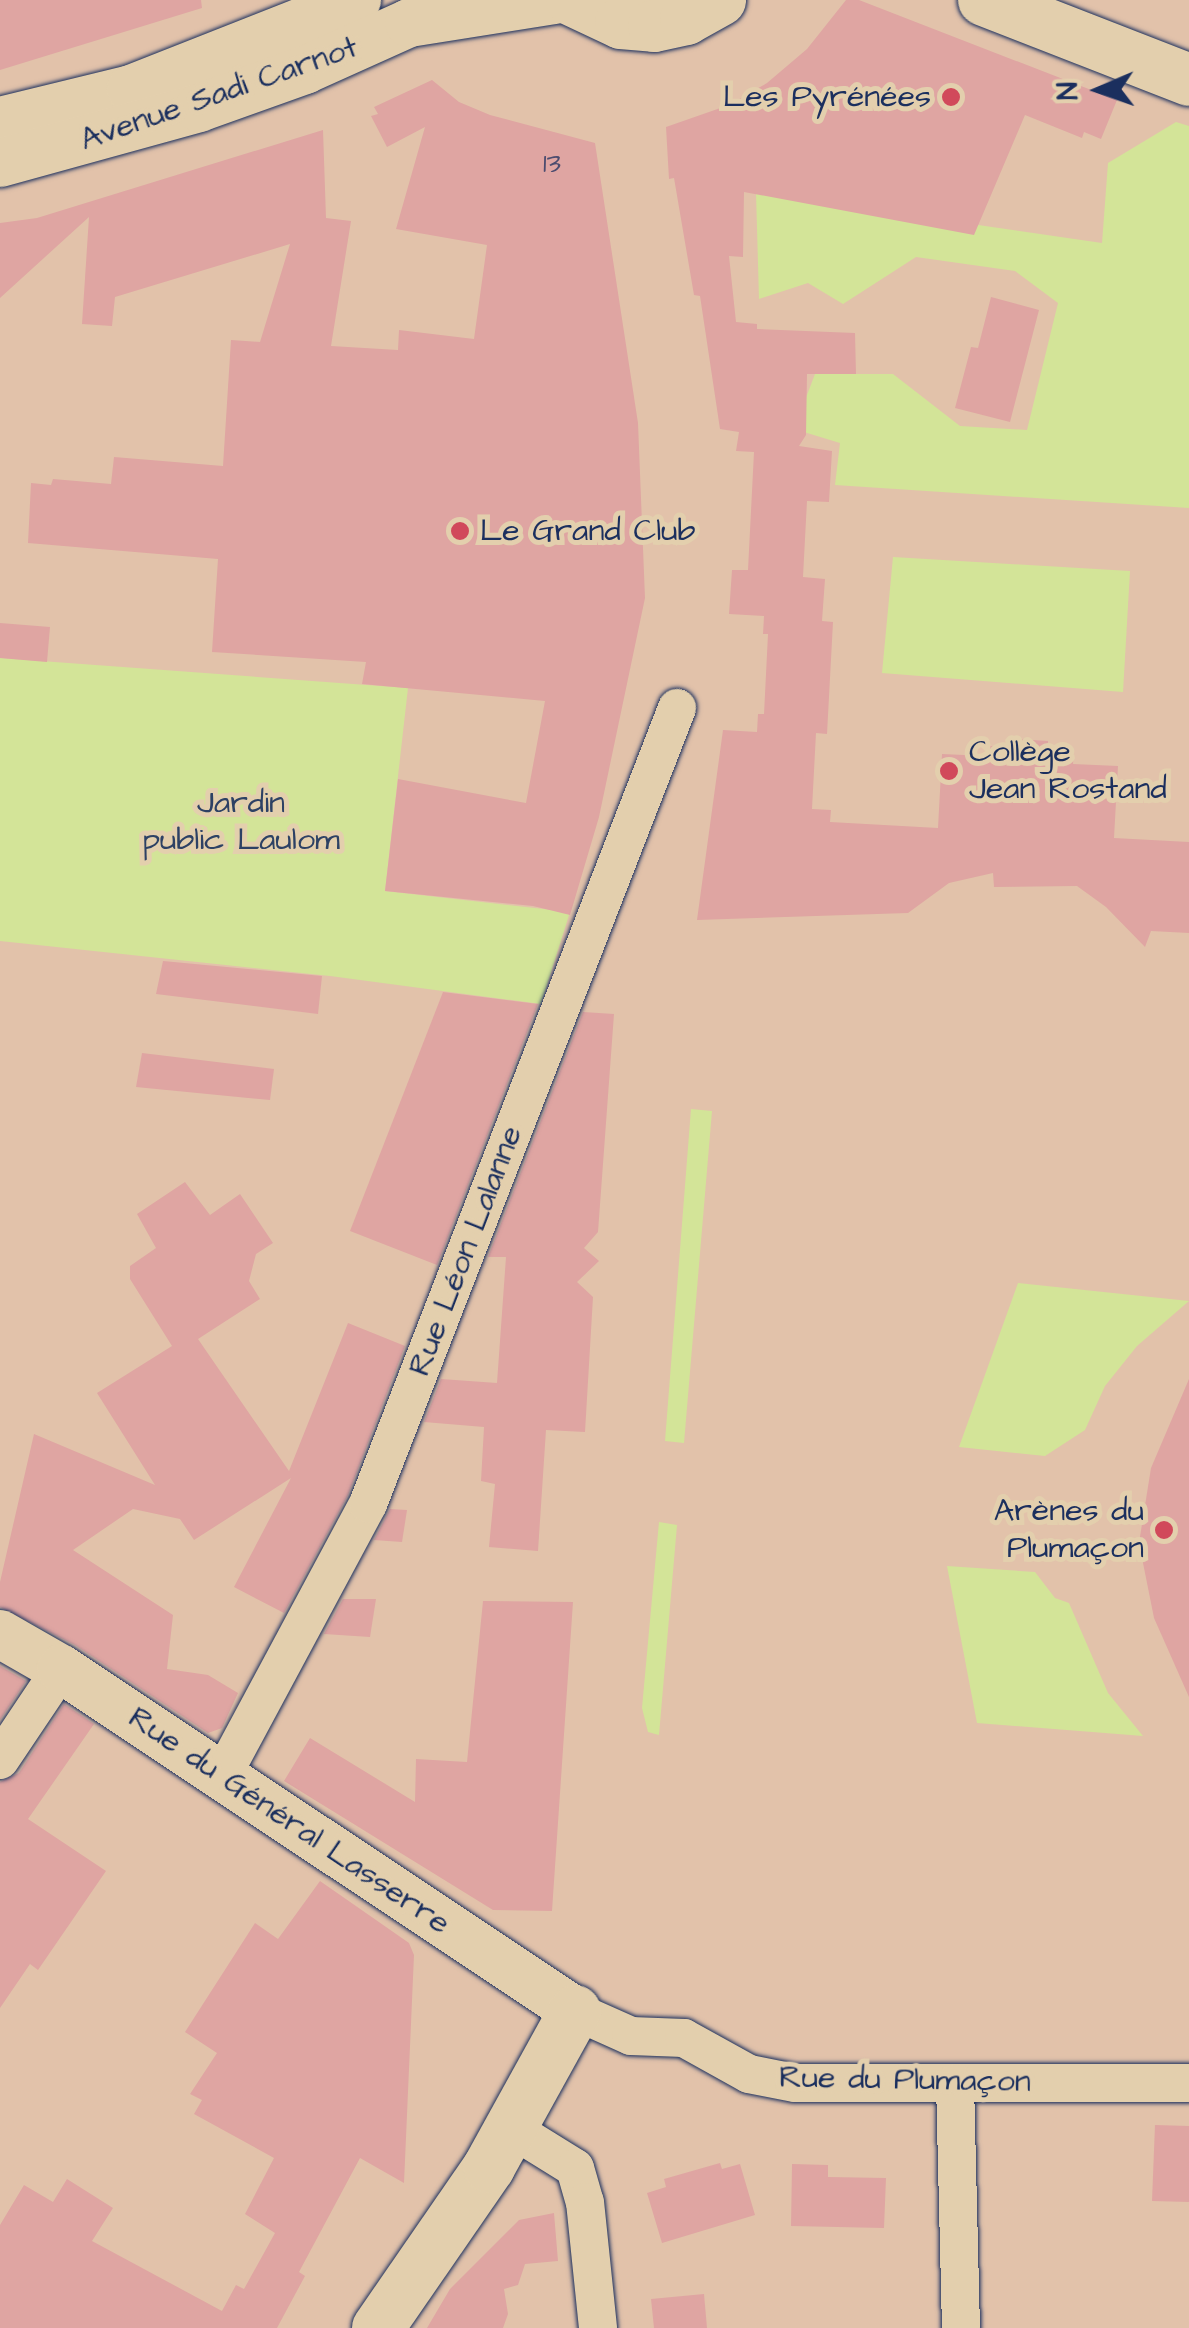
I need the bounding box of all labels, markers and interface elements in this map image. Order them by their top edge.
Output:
street label: Avenue Sadi Carnot [75,28,363,160]
north arrow [1049,40,1149,140]
place label: Les Pyrénées [723,78,931,116]
text: N [1049,82,1088,101]
marker: Les Pyrénées [940,86,962,108]
house number: 13 [543,147,561,181]
place label: Le Grand Club [480,512,696,550]
marker: Le Grand Club [449,520,471,542]
place label: Collège Jean Rostand [969,734,1167,809]
marker: Collège Jean Rostand [938,760,960,782]
park label: Jardin public Laulom [142,785,340,860]
street label: Rue Léon Lalanne [401,1121,531,1381]
place label: Arènes du Plumaçon [994,1493,1144,1568]
marker: Arènes du Plumaçon [1153,1519,1175,1541]
street label: Rue du Général Lasserre [121,1699,457,1943]
street label: Rue du Plumaçon [779,2059,1031,2101]

